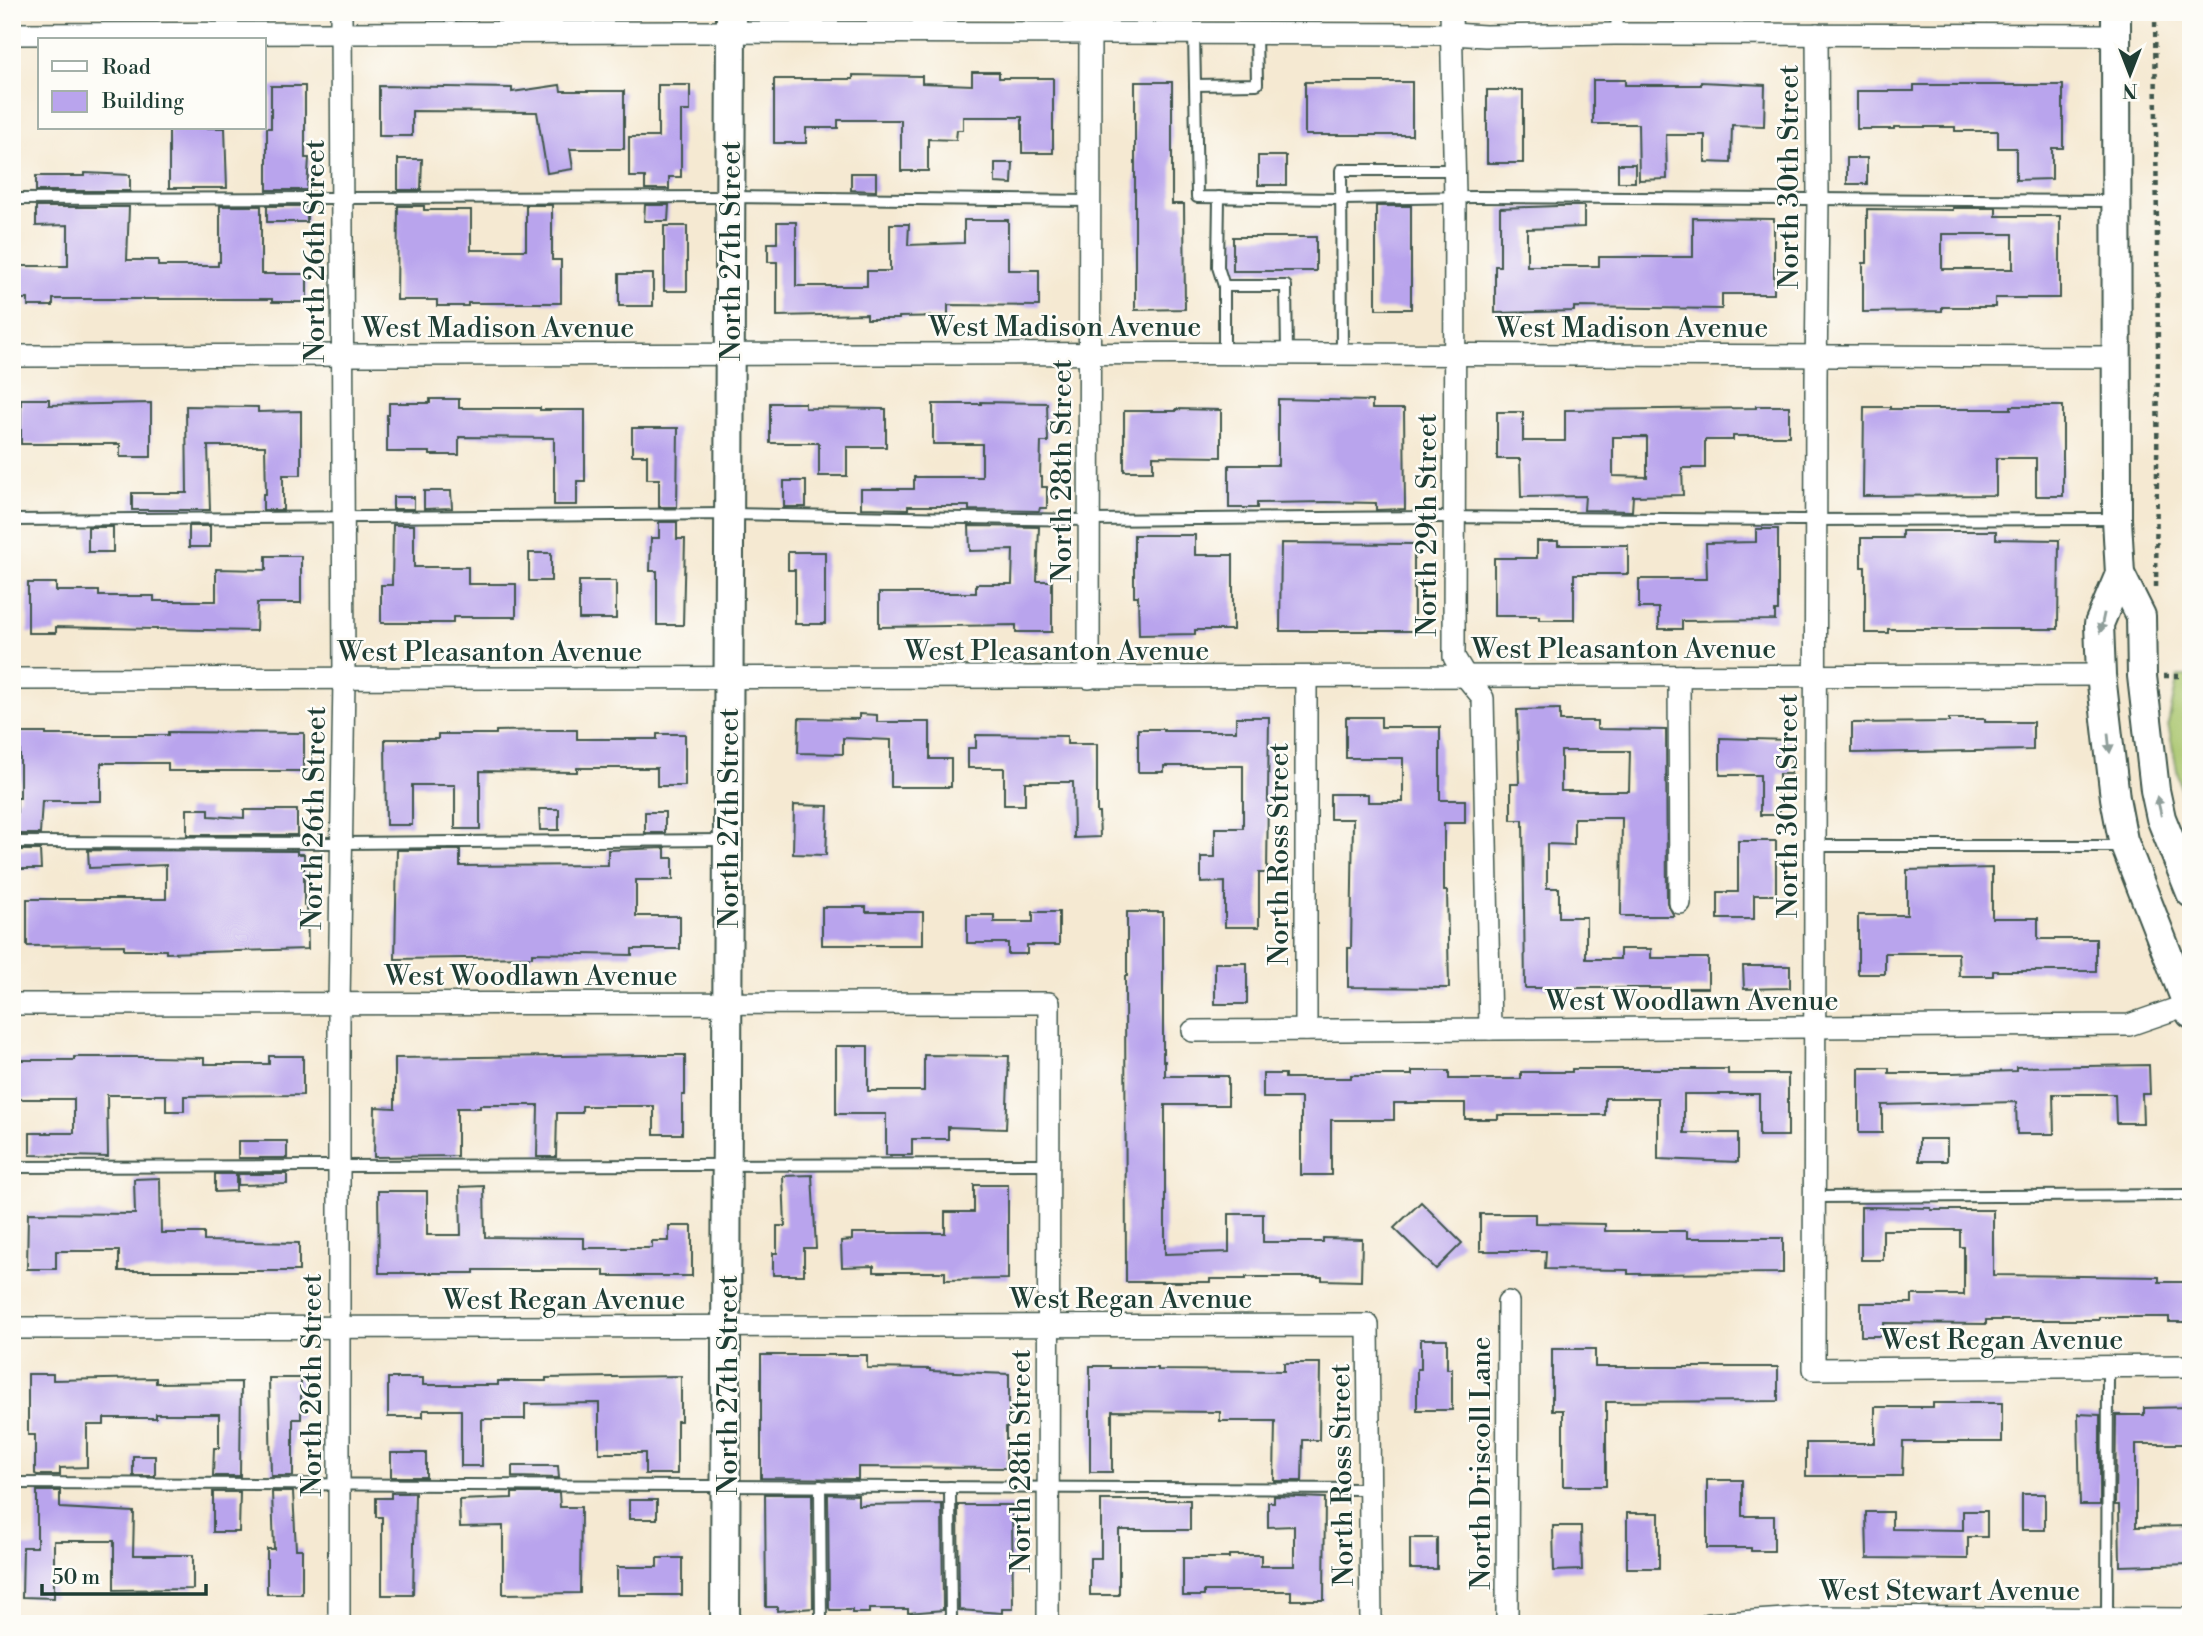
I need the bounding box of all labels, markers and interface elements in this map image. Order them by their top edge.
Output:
legend [38,38,266,130]
north arrow [2094,38,2164,108]
text: Road [102,55,151,81]
street label: North 30th Street [1772,65,1807,289]
text: N [2122,78,2138,102]
text: Building [101,89,184,115]
street label: North 26th Street [298,139,333,363]
street label: North 27th Street [714,141,749,361]
street label: West Madison Avenue [928,310,1201,345]
street label: West Madison Avenue [361,311,634,346]
street label: West Madison Avenue [1495,311,1768,346]
street label: North 28th Street [1045,359,1080,583]
street label: North 29th Street [1410,413,1445,637]
one-way arrow [2097,612,2108,634]
street label: West Pleasanton Avenue [1471,632,1776,667]
street label: West Pleasanton Avenue [904,634,1209,669]
street label: West Pleasanton Avenue [337,635,642,670]
street label: North 30th Street [1771,694,1806,918]
street label: North 26th Street [295,706,334,930]
street label: North 27th Street [712,708,747,928]
one-way arrow [2103,732,2114,754]
street label: North Ross Street [1262,742,1297,966]
one-way arrow [2153,795,2164,817]
street label: West Woodlawn Avenue [383,959,678,994]
street label: West Woodlawn Avenue [1544,984,1839,1019]
street label: North 26th Street [295,1273,330,1497]
street label: North 27th Street [711,1275,746,1495]
street label: West Regan Avenue [1009,1282,1252,1317]
street label: West Regan Avenue [442,1283,685,1318]
street label: West Regan Avenue [1880,1323,2123,1358]
street label: North Driscoll Lane [1464,1336,1499,1590]
street label: North 28th Street [1004,1349,1039,1573]
street label: North Ross Street [1323,1363,1362,1587]
scale bar [42,1552,206,1596]
text: 50 m [52,1565,100,1591]
street label: West Stewart Avenue [1819,1574,2080,1609]

